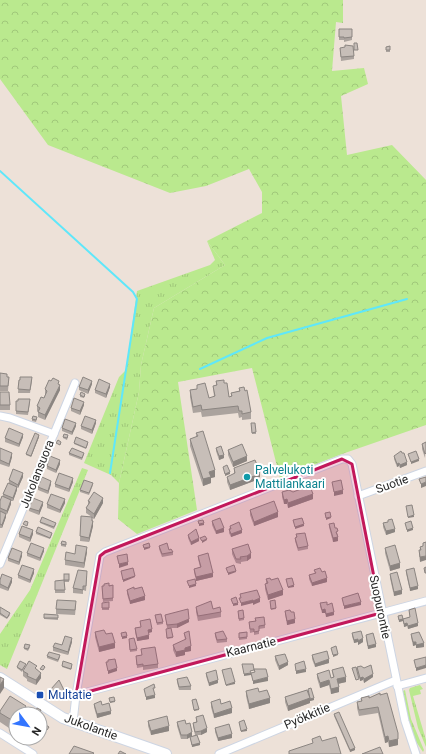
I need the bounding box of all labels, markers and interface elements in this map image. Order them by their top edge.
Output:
street label: Jukolansuora [17,438,57,510]
place label: Palvelukoti Mattilankaari [255,463,325,491]
marker: Palvelukoti Mattilankaari [242,472,252,482]
street label: Suotie [374,472,410,496]
street label: Suopurontie [366,574,394,640]
street label: Kaarnatie [225,634,277,660]
place label: Multatie [48,688,92,702]
marker: Multatie [35,690,45,700]
street label: Pyökkitie [282,700,332,732]
north arrow [8,706,48,746]
street label: Jukolantie [63,711,119,743]
text: N [28,724,44,738]

